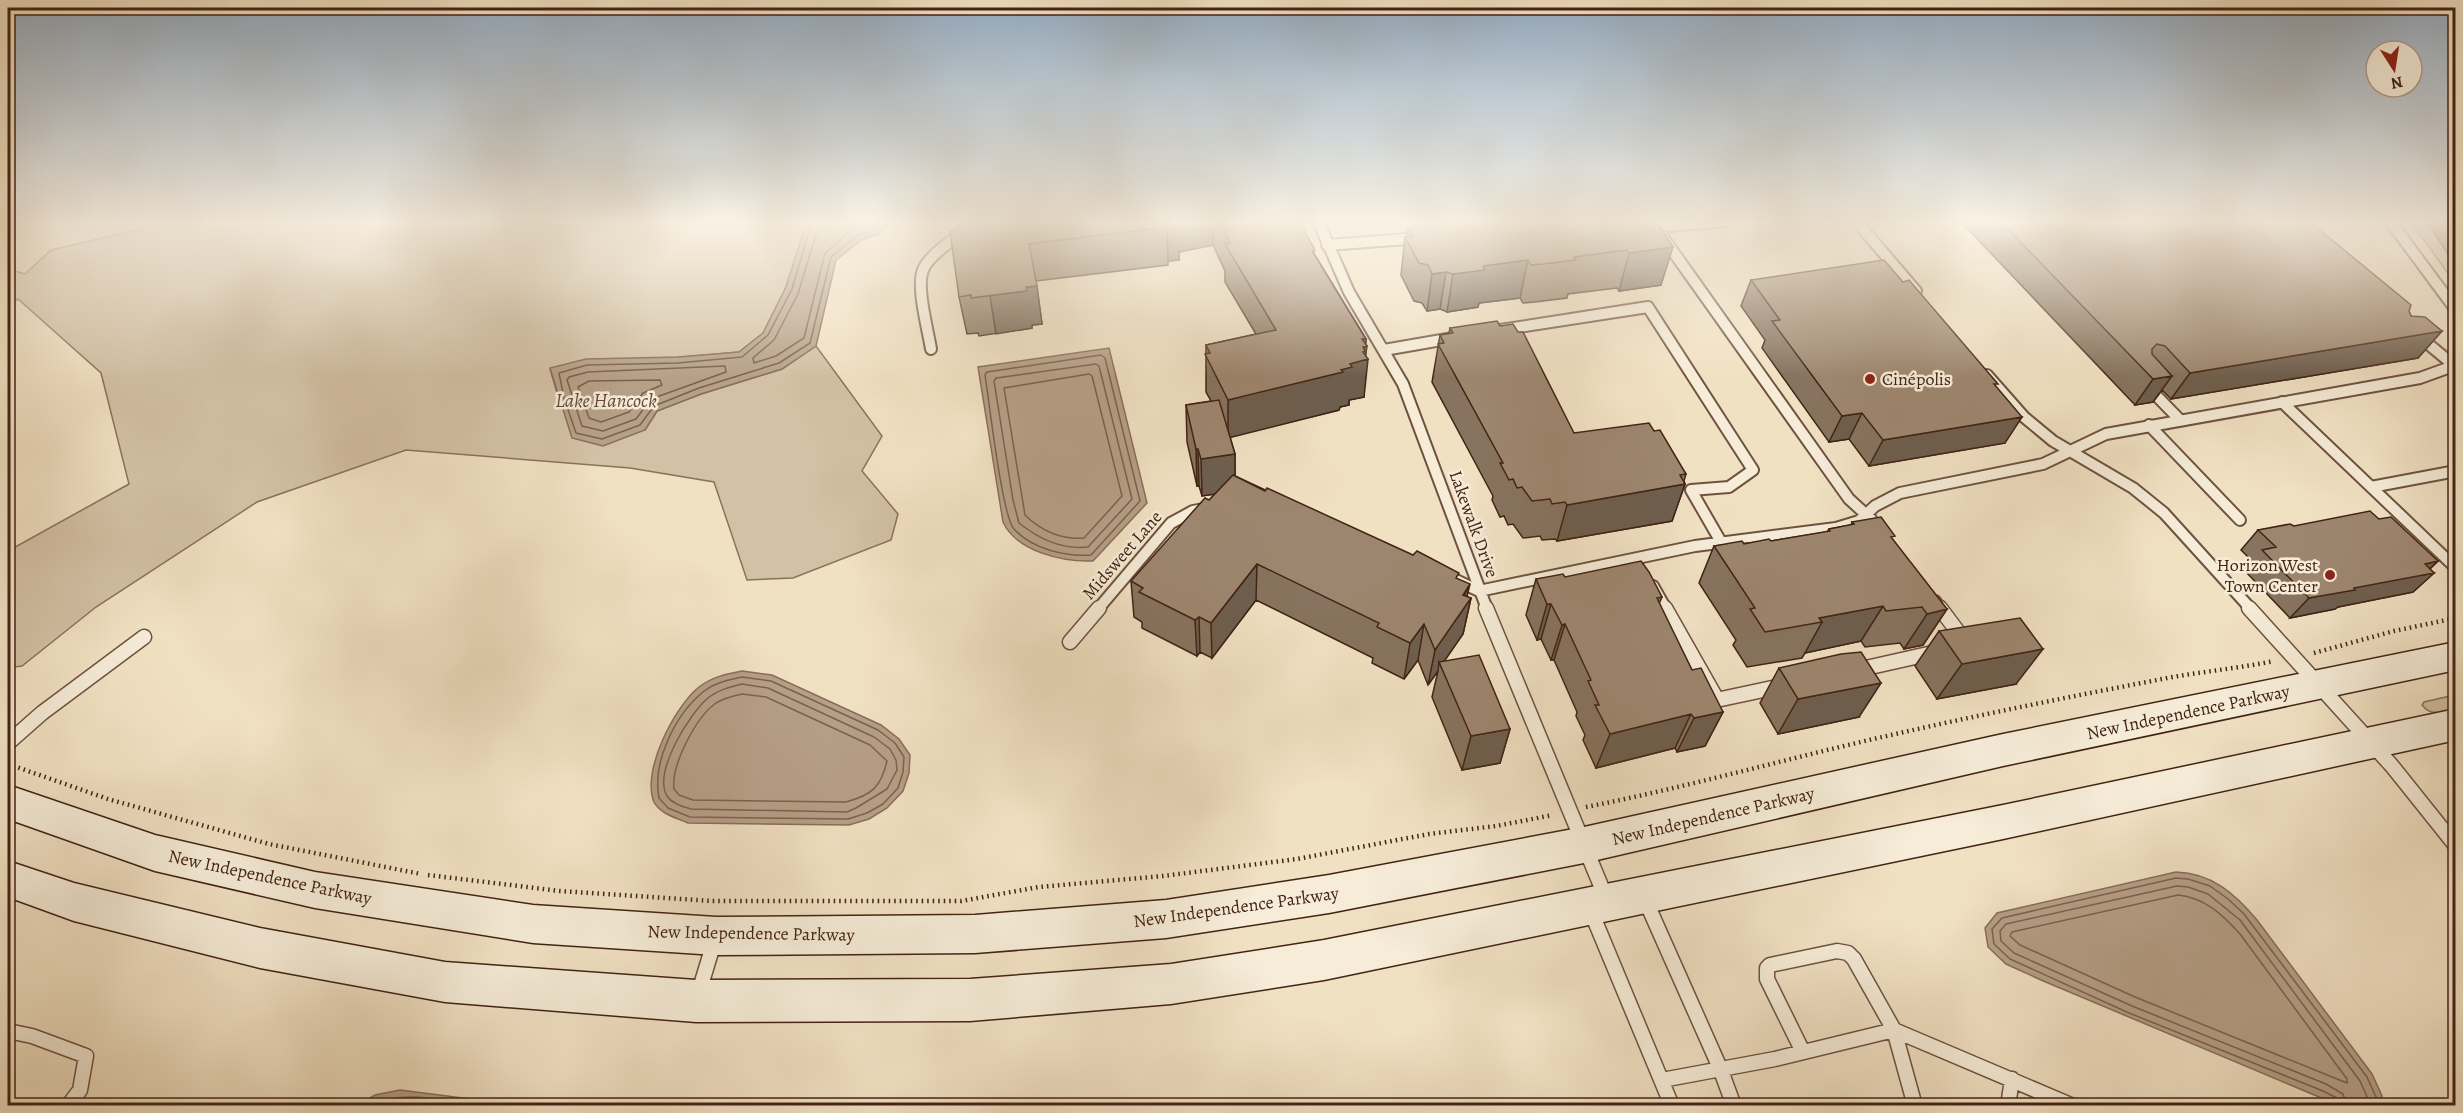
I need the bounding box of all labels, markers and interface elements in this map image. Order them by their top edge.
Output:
north arrow [2364,39,2424,99]
text: N [2389,71,2405,95]
place label: Cinépolis [1882,367,1951,391]
marker: Cinépolis [1863,372,1877,386]
water label: Lake Hancock [555,387,657,414]
street label: Lakewalk Drive [1444,467,1504,581]
street label: Midsweet Lane [1077,505,1167,605]
place label: Horizon West Town Center [2217,553,2318,598]
marker: Horizon West Town Center [2323,568,2337,582]
street label: New Independence Parkway [2084,679,2293,745]
street label: New Independence Parkway [1609,781,1818,851]
street label: New Independence Parkway [166,844,375,910]
street label: New Independence Parkway [1132,881,1341,933]
street label: New Independence Parkway [647,919,856,947]

